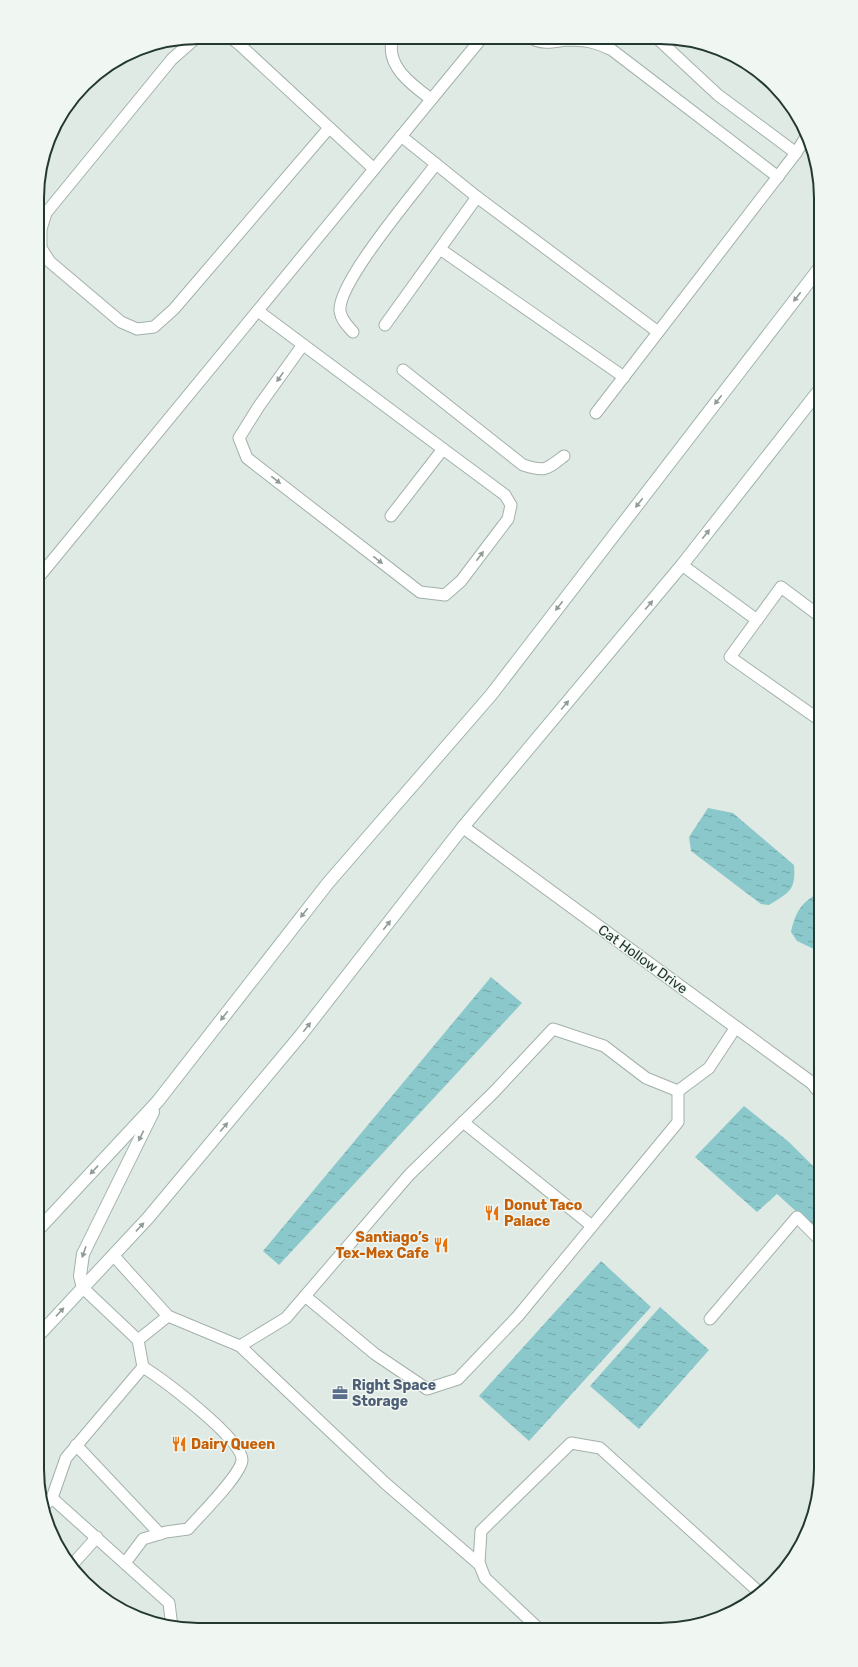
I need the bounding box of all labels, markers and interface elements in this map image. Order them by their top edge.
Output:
one-way arrow [793,292,801,303]
one-way arrow [276,372,284,383]
one-way arrow [714,395,722,406]
one-way arrow [270,475,281,484]
one-way arrow [634,498,643,509]
one-way arrow [702,529,710,540]
one-way arrow [476,551,484,562]
one-way arrow [373,555,384,564]
one-way arrow [644,599,653,610]
one-way arrow [555,601,564,612]
one-way arrow [561,699,570,710]
one-way arrow [299,908,308,919]
one-way arrow [383,919,391,930]
street label: Cat Hollow Drive [595,921,691,998]
one-way arrow [220,1011,228,1021]
one-way arrow [302,1022,311,1033]
one-way arrow [219,1122,228,1133]
one-way arrow [138,1130,144,1141]
one-way arrow [89,1165,98,1175]
place label: Donut Taco Palace [504,1197,582,1230]
restaurant icon: Donut Taco Palace [483,1204,501,1222]
one-way arrow [135,1222,145,1232]
place label: Santiago’s Tex-Mex Cafe [335,1229,429,1262]
restaurant icon: Santiago’s Tex-Mex Cafe [432,1236,450,1254]
one-way arrow [81,1247,87,1259]
one-way arrow [55,1307,65,1317]
place label: Right Space Storage [352,1377,436,1410]
office icon: Right Space Storage [331,1384,349,1402]
restaurant icon: Dairy Queen [170,1435,188,1453]
place label: Dairy Queen [191,1436,275,1453]

